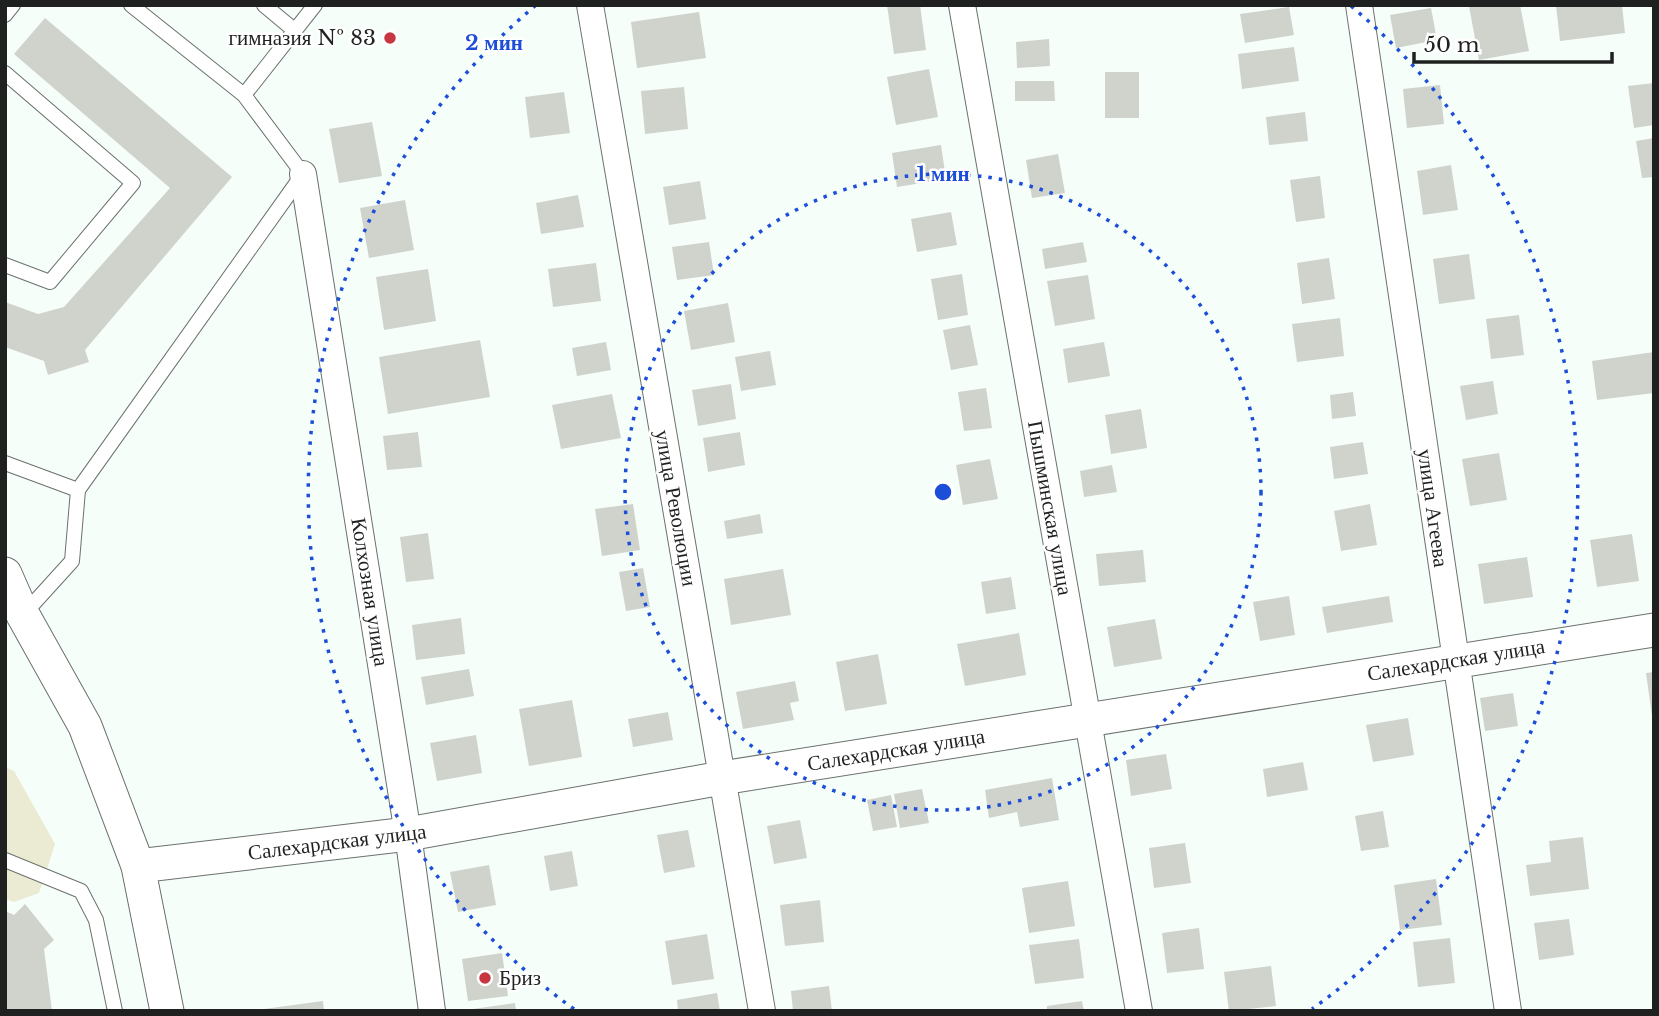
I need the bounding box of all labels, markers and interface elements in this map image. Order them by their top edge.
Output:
scale bar [1414,21,1612,65]
place label: гимназия № 83 [228,25,376,51]
marker: гимназия № 83 [382,30,398,46]
text: 2 мин [465,30,523,56]
text: 50 m [1424,32,1480,58]
text: 1 мин [916,161,970,187]
street label: Пышминская улица [1022,418,1078,598]
street label: улица Революции [649,428,703,588]
street label: улица Агеева [1412,447,1454,569]
centre of rings [931,480,955,504]
street label: Колхозная улица [345,516,395,669]
street label: Салехардская улица [1365,633,1547,687]
street label: Салехардская улица [805,723,987,777]
street label: Салехардская улица [246,818,428,866]
place label: Бриз [499,965,541,991]
marker: Бриз [477,970,493,986]

